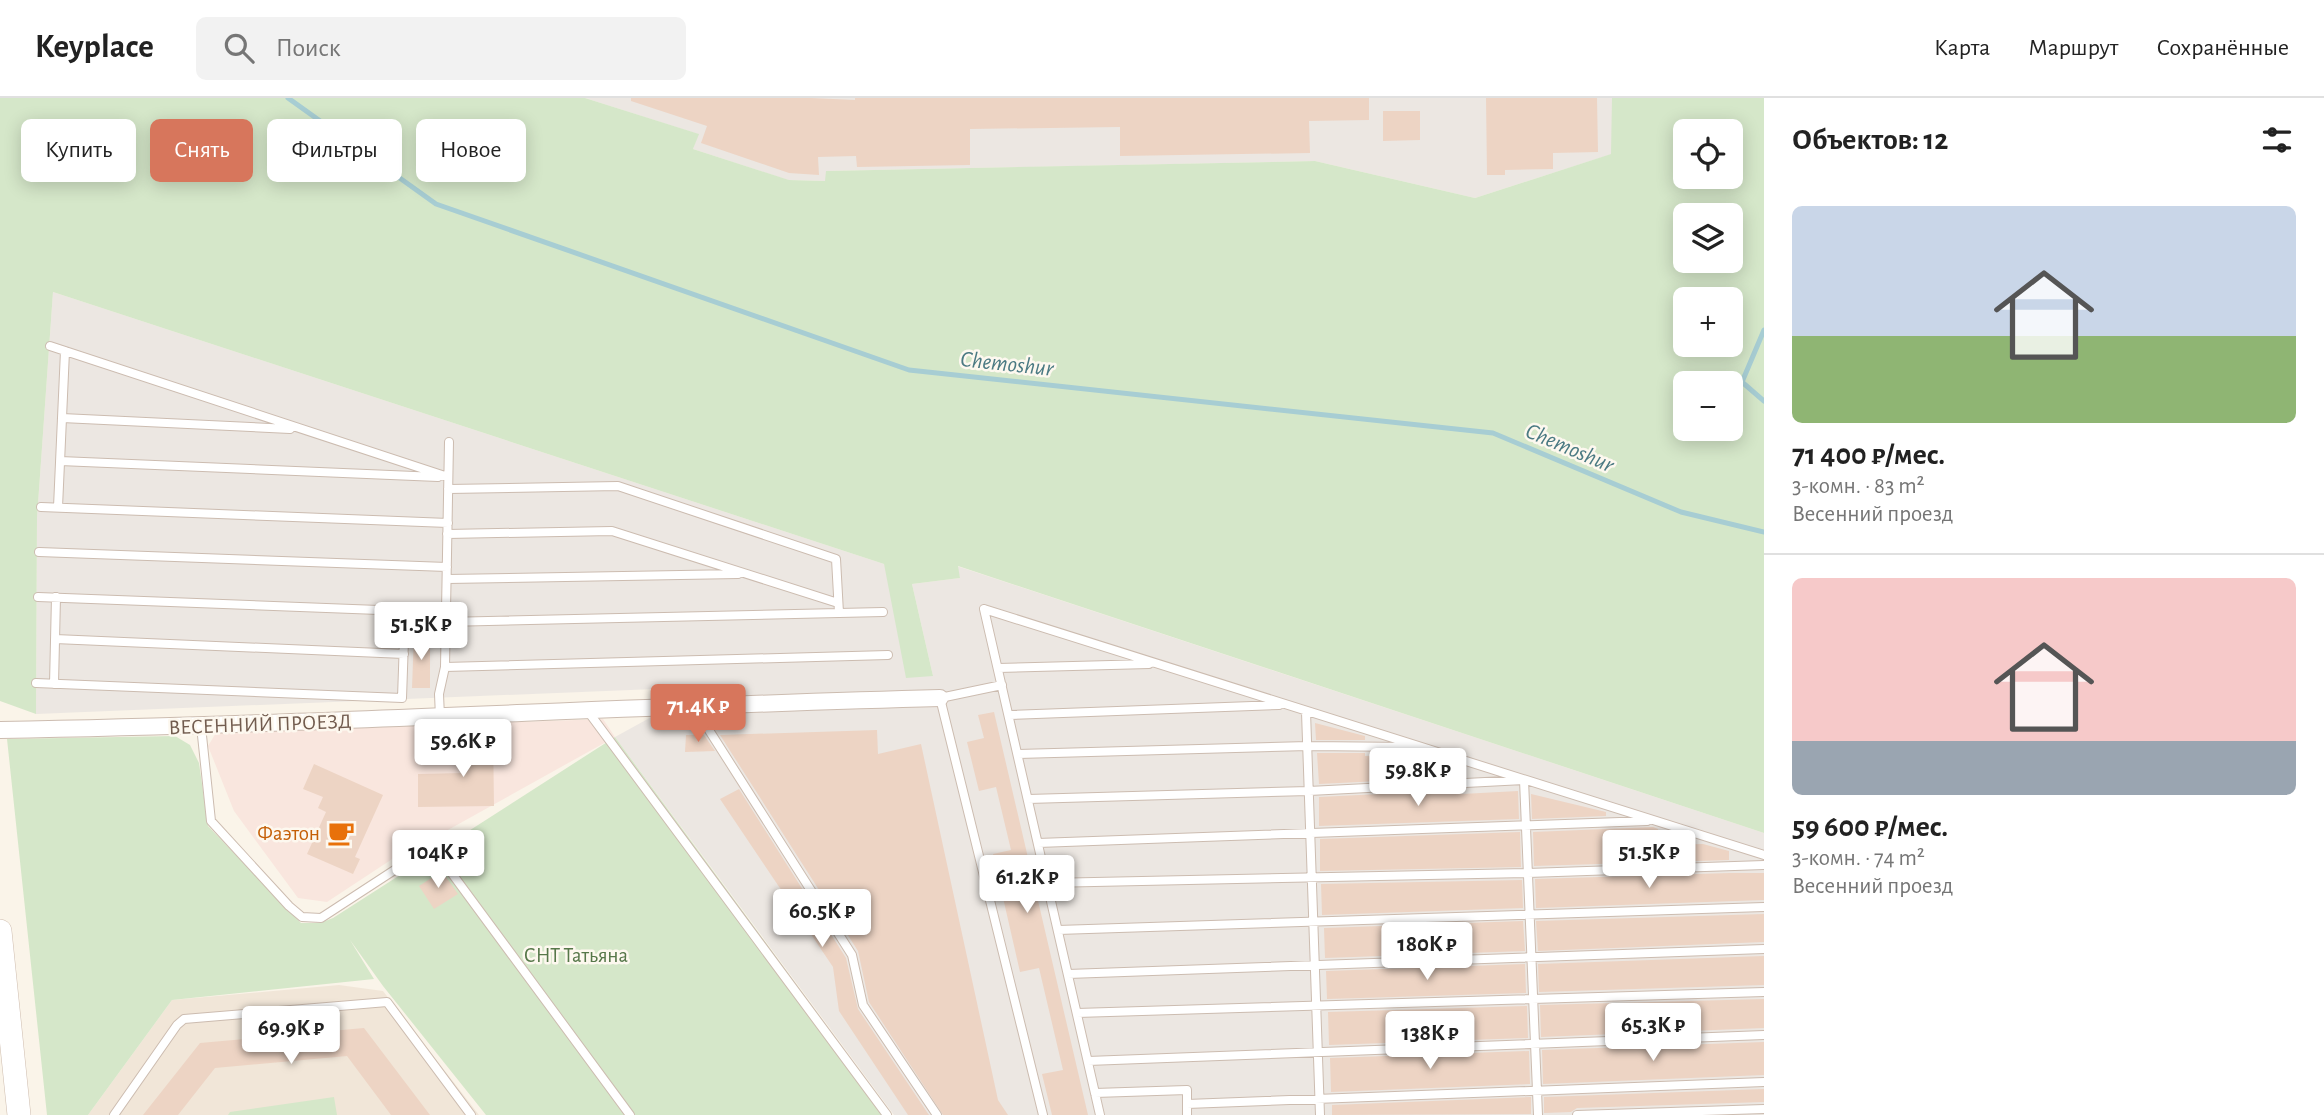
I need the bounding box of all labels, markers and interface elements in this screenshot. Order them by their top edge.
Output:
search box [196,17,686,80]
icon: search [220,29,258,67]
text: Keyplace [35,31,154,64]
text: Поиск [276,35,341,61]
text: Карта [1934,36,1990,60]
text: Маршрут [2028,36,2118,60]
text: Сохранённые [2156,36,2289,60]
chip: Купить [21,119,136,182]
chip: Снять [150,119,253,182]
chip: Фильтры [267,119,402,182]
chip: Новое [416,119,526,182]
map controls [1673,119,1743,441]
button: locate [1673,119,1743,189]
icon: filters [2258,121,2296,159]
text: Объектов: 12 [1792,125,1948,155]
button: layers [1673,203,1743,273]
icon: home [1981,252,2107,378]
button: + [1673,287,1743,357]
water label: Chemoshur [959,348,1055,381]
button: − [1673,371,1743,441]
water label: Chemoshur [1522,420,1617,477]
text: 71 400 ₽/мес. [1792,440,1945,470]
text: 3-комн. · 83 m² [1792,475,1925,498]
text: Весенний проезд [1792,503,1953,526]
pin: 51.5K ₽ [356,602,486,662]
text: 51.5K ₽ [390,613,452,636]
icon: home [1981,624,2107,750]
pin: 71.4K ₽ [633,684,763,744]
text: 71.4K ₽ [667,695,729,718]
street label: ВЕСЕННИЙ ПРОЕЗД [168,710,352,738]
pin: 59.6K ₽ [398,720,528,779]
text: 59.6K ₽ [430,730,496,753]
pin: 59.8K ₽ [1353,748,1483,808]
text: 59.8K ₽ [1385,759,1451,782]
text: 59 600 ₽/мес. [1792,812,1948,842]
cafe icon: Фаэтон [326,818,356,848]
place label: Фаэтон [257,823,320,844]
pin: 104K ₽ [381,830,495,890]
pin: 51.5K ₽ [1584,830,1714,890]
text: 104K ₽ [408,841,468,864]
text: 51.5K ₽ [1618,841,1680,864]
text: 3-комн. · 74 m² [1792,847,1925,870]
pin: 61.2K ₽ [962,856,1092,915]
text: 61.2K ₽ [995,866,1059,889]
text: Весенний проезд [1792,875,1953,898]
pin: 60.5K ₽ [757,890,887,949]
text: 60.5K ₽ [789,900,855,923]
pin: 180K ₽ [1370,922,1484,982]
text: 180K ₽ [1397,933,1457,956]
park label: СНТ Татьяна [524,945,629,966]
pin: 65.3K ₽ [1588,1004,1718,1063]
pin: 69.9K ₽ [226,1006,356,1066]
pin: 138K ₽ [1373,1012,1487,1071]
text: 65.3K ₽ [1621,1014,1685,1037]
text: 69.9K ₽ [258,1017,324,1040]
text: 138K ₽ [1401,1022,1459,1045]

